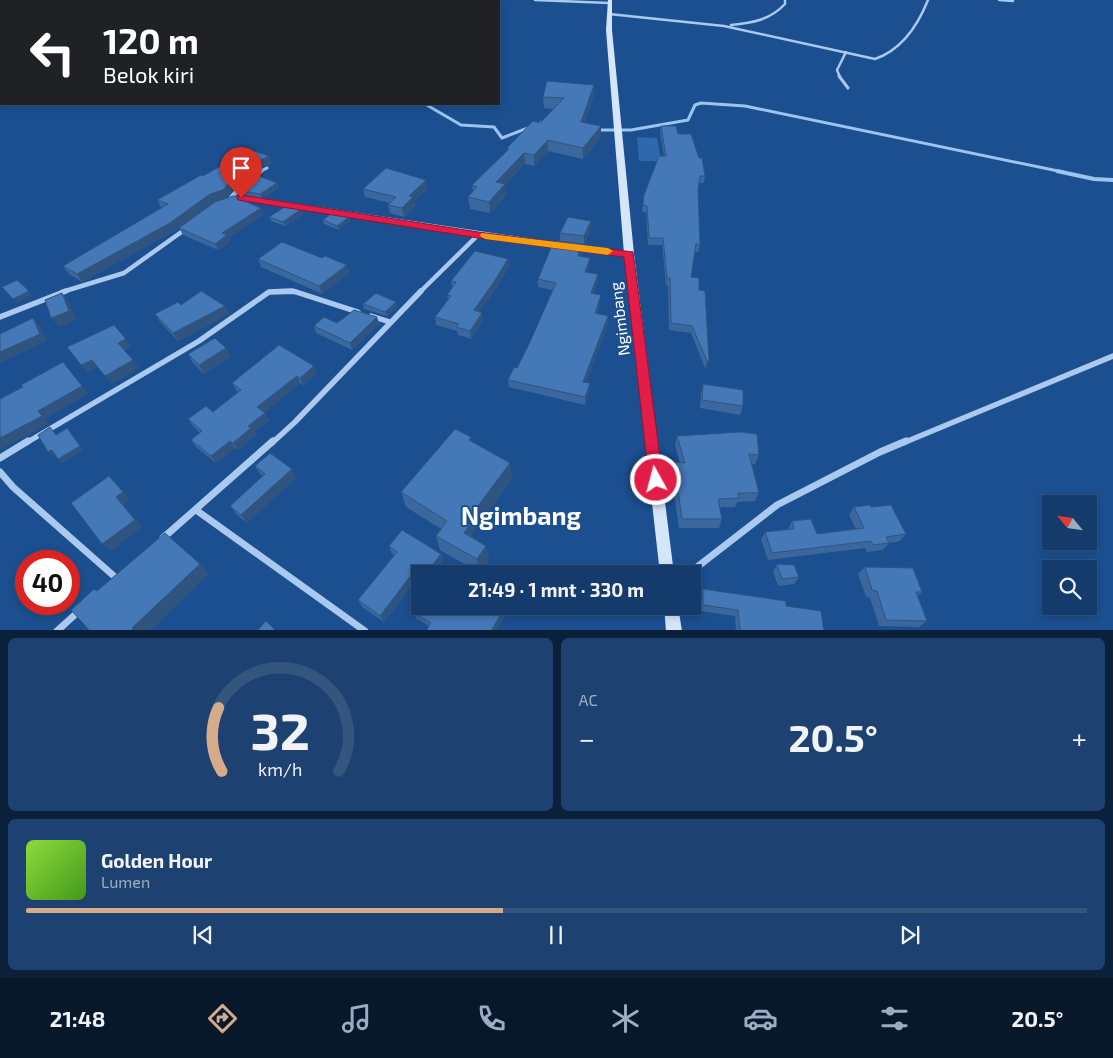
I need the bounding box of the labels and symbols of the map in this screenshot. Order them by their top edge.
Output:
pin [220,147,262,198]
street label: Ngimbang [605,281,633,357]
position arrow [629,453,681,505]
north arrow [1042,495,1098,550]
district label: Ngimbang [461,500,582,530]
speed limit sign: 40 [15,550,80,615]

